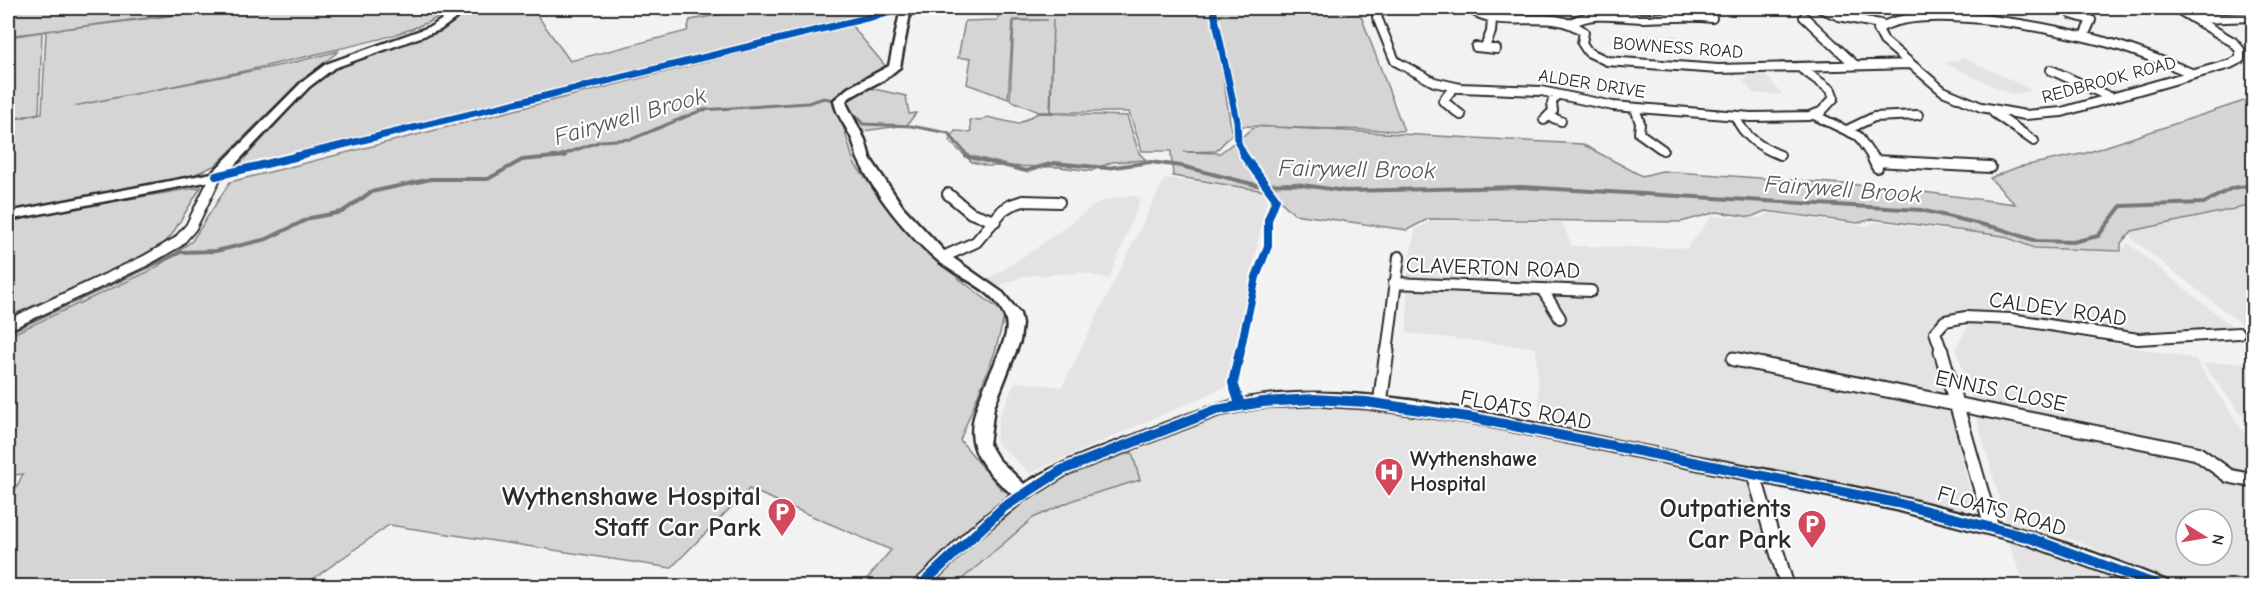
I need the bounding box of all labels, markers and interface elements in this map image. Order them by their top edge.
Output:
street label: BOWNESS ROAD [1612,33,1744,63]
street label: REDBROOK ROAD [2040,52,2178,108]
street label: ALDER DRIVE [1537,65,1647,103]
water label: Fairywell Brook [551,81,710,151]
water label: Fairywell Brook [1278,154,1436,184]
water label: Fairywell Brook [1764,170,1923,208]
street label: CLAVERTON ROAD [1405,252,1581,284]
street label: CALDEY ROAD [1988,286,2128,332]
street label: ENNIS CLOSE [1933,364,2069,418]
street label: FLOATS ROAD [1458,385,1594,435]
place label: Wythenshawe Hospital [1410,446,1537,497]
hospital icon: Wythenshawe Hospital [1373,456,1405,498]
street label: FLOATS ROAD [1934,480,2070,542]
place label: Wythenshawe Hospital Staff Car Park [502,481,761,543]
place label: Outpatients Car Park [1659,493,1791,555]
parking icon: Wythenshawe Hospital Staff Car Park [766,496,798,538]
north arrow [2174,507,2234,567]
parking icon: Outpatients Car Park [1796,508,1828,550]
text: N [2208,533,2228,547]

